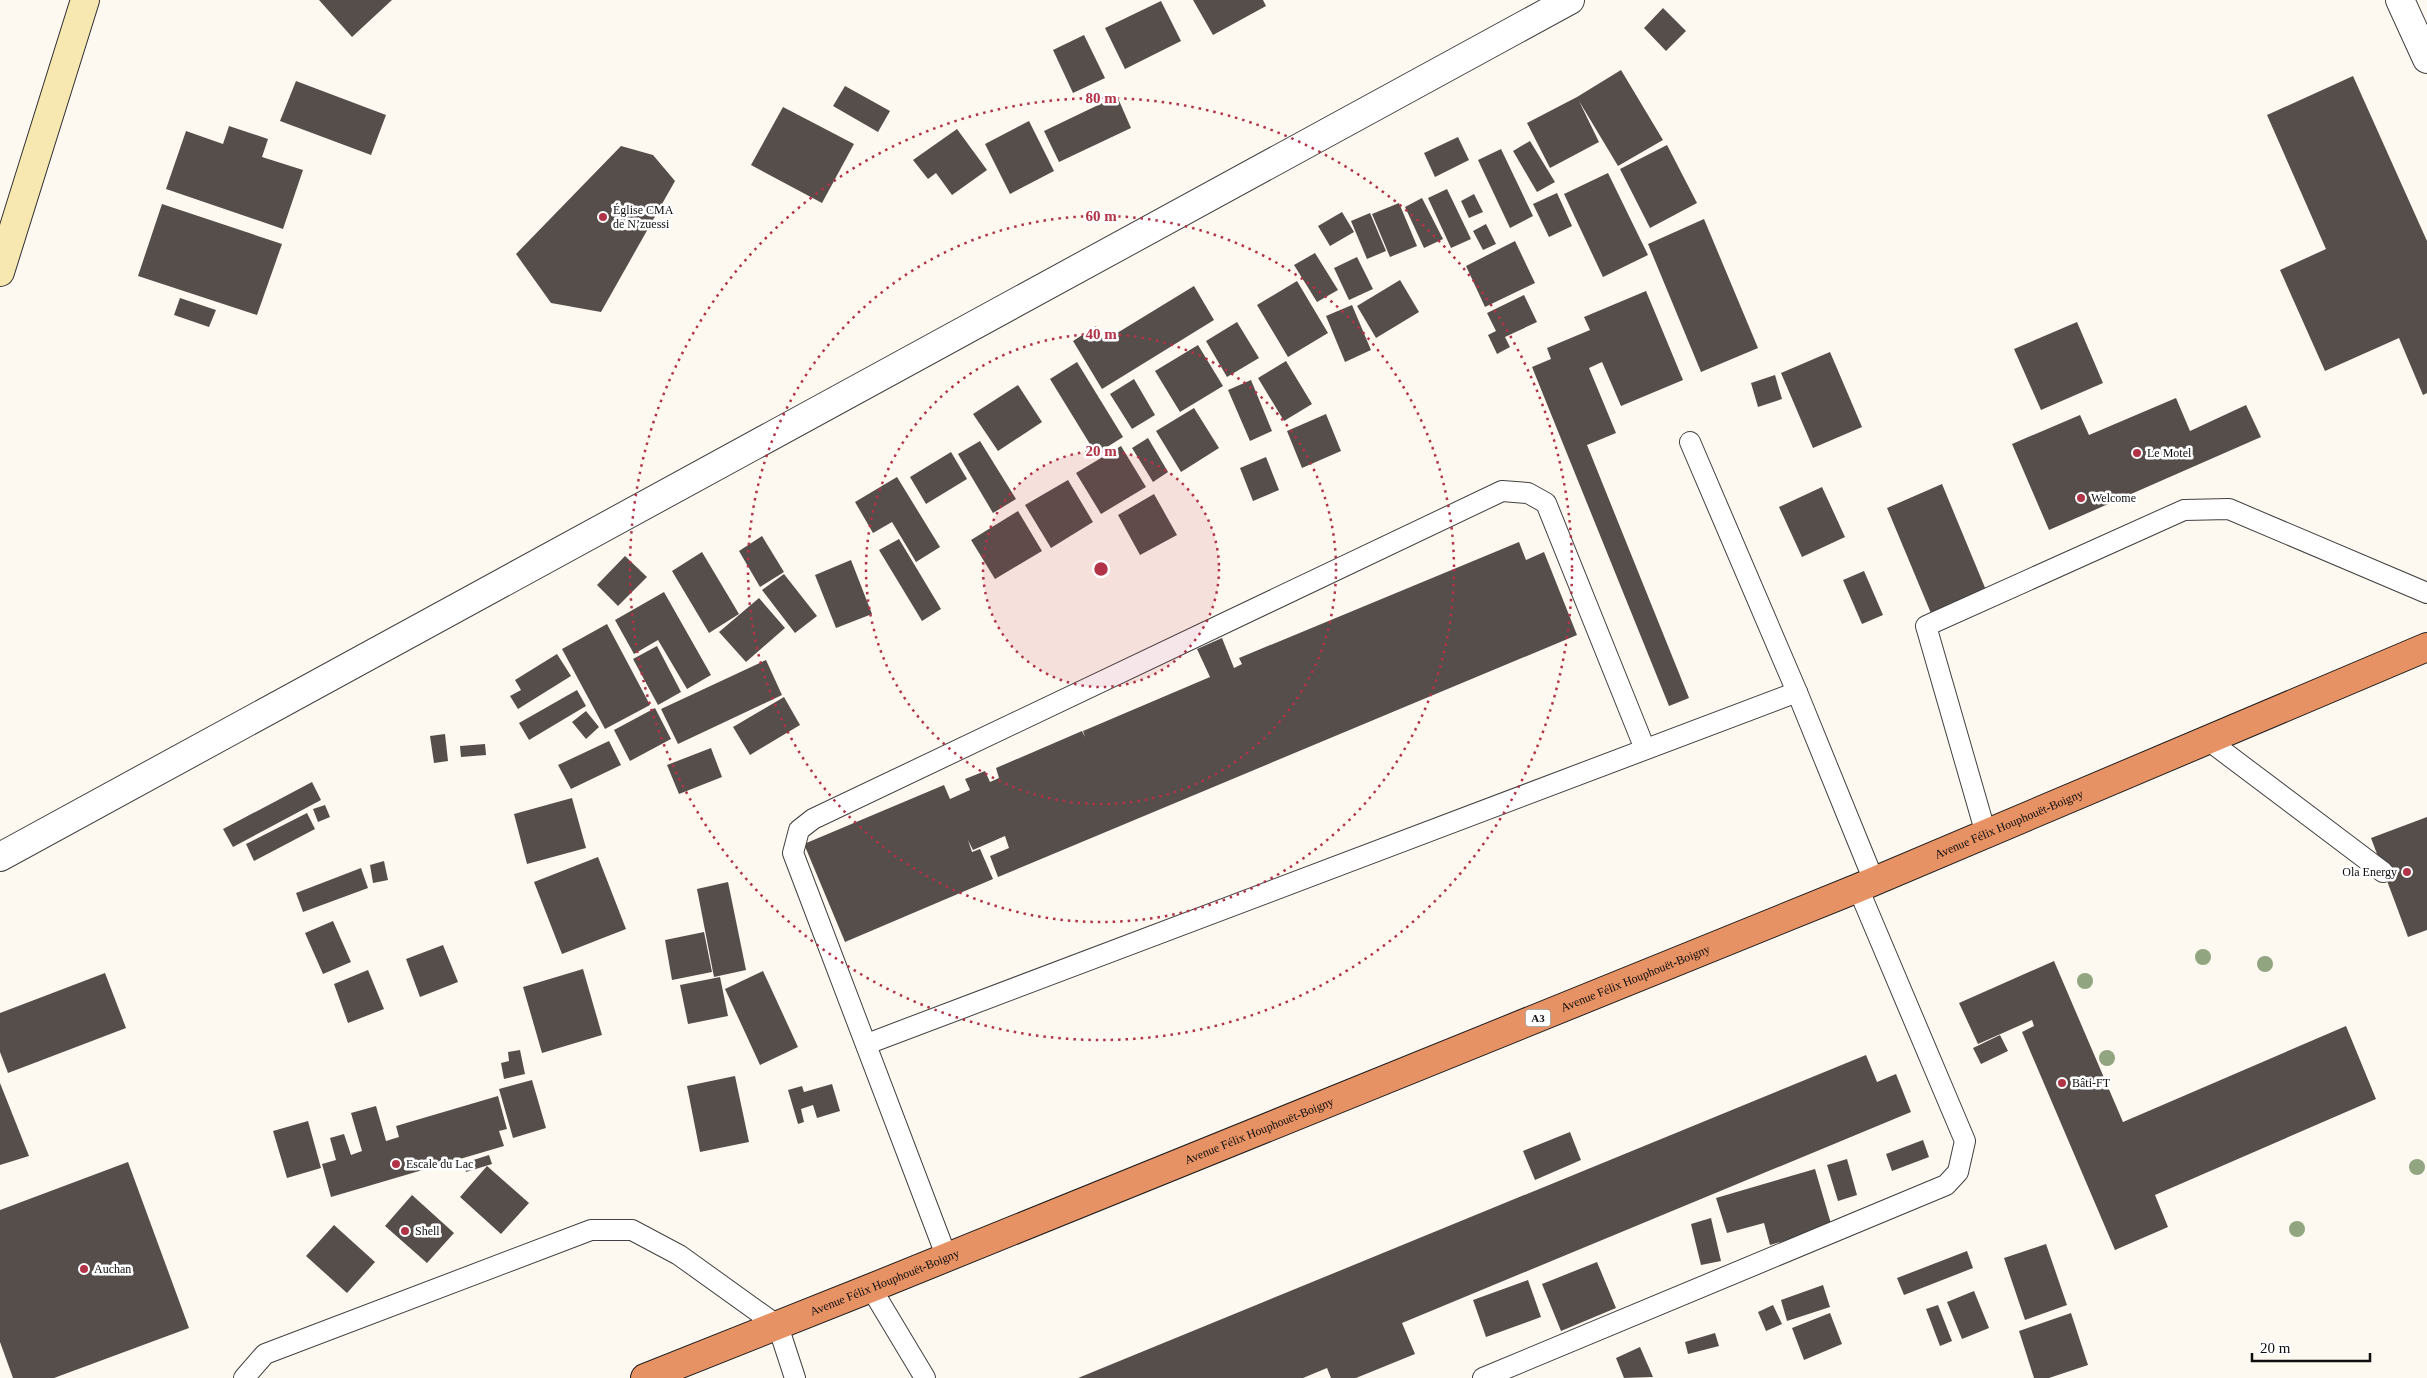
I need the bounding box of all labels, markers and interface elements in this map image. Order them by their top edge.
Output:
text: 80 m [1085,90,1117,106]
place label: Église CMA de N’zuessi [613,203,674,231]
text: 60 m [1085,208,1117,224]
marker: Église CMA de N’zuessi [597,211,609,223]
text: 40 m [1085,326,1117,342]
text: 20 m [1085,443,1117,459]
place label: Le Motel [2147,446,2192,460]
marker: Le Motel [2131,447,2143,459]
place label: Welcome [2091,491,2136,505]
marker: Welcome [2075,492,2087,504]
centre of rings [1092,560,1110,578]
street label: Avenue Félix Houphouët-Boigny [1932,787,2085,862]
place label: Ola Energy [2342,865,2397,879]
marker: Ola Energy [2401,866,2413,878]
street label: Avenue Félix Houphouët-Boigny [1559,942,1712,1015]
road number: A3 [1526,1010,1550,1026]
place label: Bâti-FT [2072,1076,2111,1090]
marker: Bâti-FT [2056,1077,2068,1089]
street label: Avenue Félix Houphouët-Boigny [1182,1094,1336,1167]
place label: Escale du Lac [406,1157,473,1171]
marker: Escale du Lac [390,1158,402,1170]
place label: Shell [415,1224,440,1238]
marker: Shell [399,1225,411,1237]
street label: Avenue Félix Houphouët-Boigny [808,1246,961,1319]
place label: Auchan [94,1262,131,1276]
marker: Auchan [78,1263,90,1275]
scale bar [2252,1330,2370,1362]
text: 20 m [2260,1340,2291,1356]

